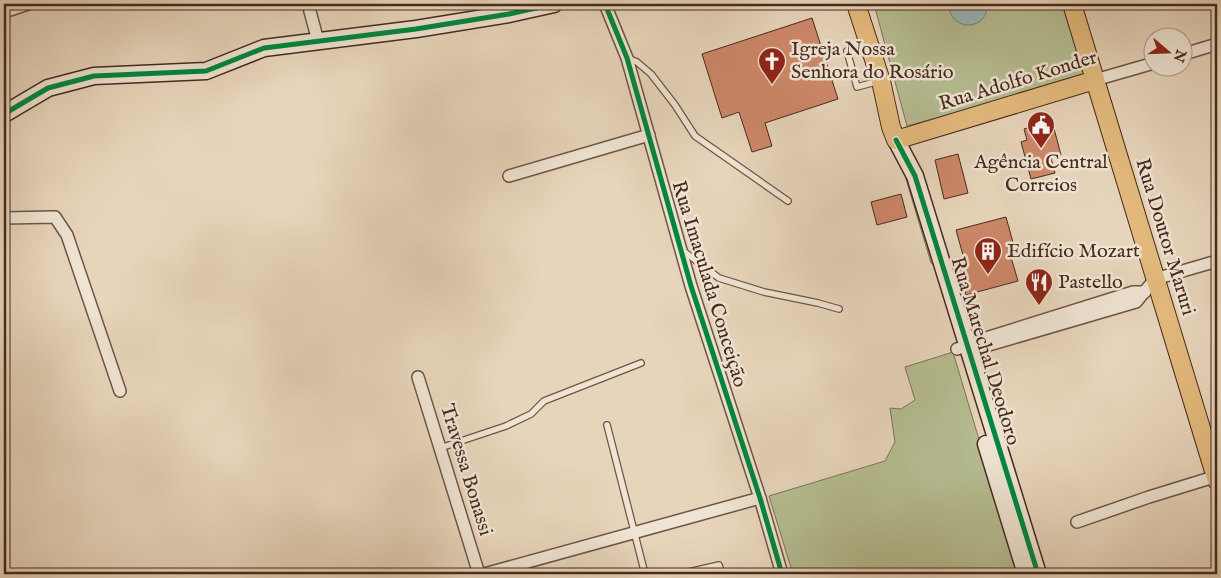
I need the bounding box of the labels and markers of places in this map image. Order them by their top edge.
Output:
place label: Igreja Nossa Senhora do Rosário [791,37,954,85]
church icon: Igreja Nossa Senhora do Rosário [757,46,787,85]
public building icon: Agência Central Correios [1026,110,1056,149]
place label: Agência Central Correios [973,150,1108,198]
building icon: Edifício Mozart [973,236,1003,275]
place label: Edifício Mozart [1007,239,1140,264]
restaurant icon: Pastello [1024,267,1054,306]
place label: Pastello [1058,270,1123,295]

